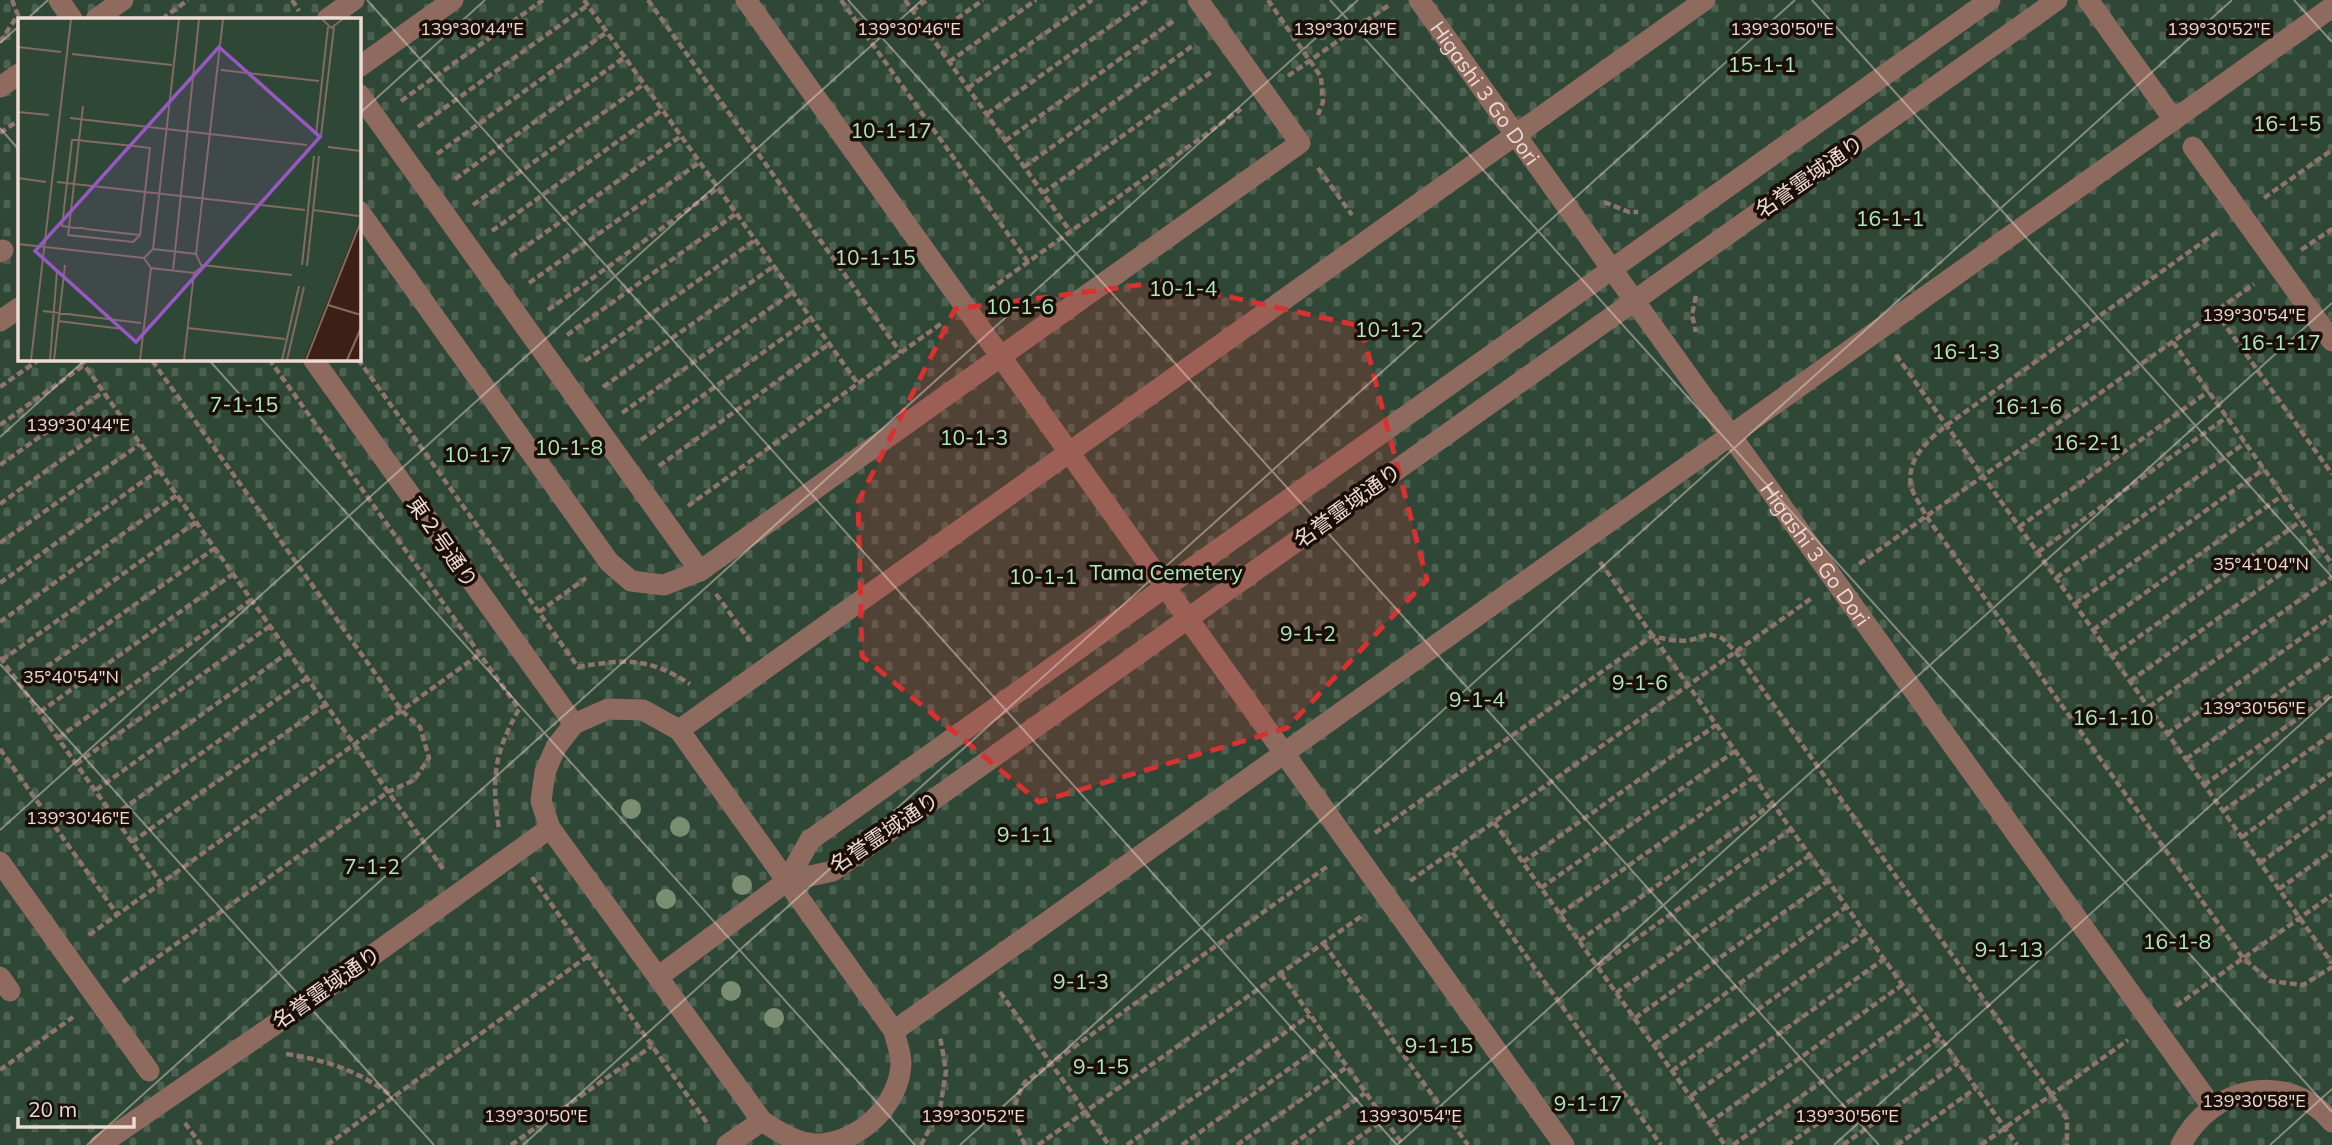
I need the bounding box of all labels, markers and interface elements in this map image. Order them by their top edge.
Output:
street label: Higashi 3 Go Dori [1425,16,1546,170]
text: 139°30'44"E [420,17,524,40]
text: 139°30'46"E [857,17,961,40]
text: 139°30'48"E [1293,17,1397,40]
text: 139°30'50"E [1730,17,1834,40]
text: 139°30'52"E [2167,17,2271,40]
inset map [18,18,360,360]
park label: 15-1-1 [1728,51,1796,77]
park label: 16-1-5 [2253,110,2321,136]
park label: 10-1-17 [851,117,931,143]
street label: 名誉霊域通り [1750,129,1868,223]
park label: 16-1-1 [1856,205,1924,231]
park label: 10-1-15 [835,244,915,270]
park label: 10-1-4 [1149,275,1218,301]
park label: 10-1-6 [986,293,1054,319]
text: 139°30'54"E [2202,303,2306,326]
park label: 10-1-2 [1355,316,1423,342]
park label: 16-1-17 [2240,329,2320,355]
park label: 16-1-3 [1932,338,2000,364]
park label: 7-1-15 [210,391,278,417]
park label: 16-1-6 [1994,393,2062,419]
text: 139°30'44"E [26,413,130,436]
park label: 10-1-3 [940,424,1008,450]
park label: 16-2-1 [2053,429,2121,455]
park label: 10-1-8 [535,434,603,460]
park label: 10-1-7 [444,441,512,467]
street label: 名誉霊域通り [1288,457,1406,553]
street label: Higashi 3 Go Dori [1755,477,1876,631]
street label: 東２号通り [402,492,484,592]
text: 35°41'04"N [2213,552,2309,575]
park label: Tama Cemetery [1089,559,1243,585]
park label: 10-1-1 [1009,563,1077,589]
park label: 9-1-2 [1280,620,1336,646]
text: 35°40'54"N [23,665,119,688]
park label: 9-1-6 [1612,669,1668,695]
park label: 9-1-4 [1449,686,1505,712]
text: 139°30'56"E [2202,696,2306,719]
park label: 16-1-10 [2073,704,2153,730]
street label: 名誉霊域通り [825,786,943,878]
text: 139°30'46"E [26,806,130,829]
park label: 9-1-1 [997,821,1053,847]
park label: 7-1-2 [344,853,400,879]
park label: 16-1-8 [2143,928,2211,954]
park label: 9-1-13 [1975,936,2043,962]
street label: 名誉霊域通り [267,940,385,1034]
park label: 9-1-3 [1053,968,1109,994]
park label: 9-1-15 [1405,1032,1473,1058]
park label: 9-1-5 [1073,1053,1129,1079]
scale bar [18,1086,133,1130]
text: 139°30'58"E [2202,1089,2306,1112]
park label: 9-1-17 [1554,1090,1622,1116]
text: 20 m [28,1096,77,1122]
text: 139°30'50"E [484,1104,588,1127]
text: 139°30'52"E [921,1104,1025,1127]
text: 139°30'54"E [1358,1104,1462,1127]
text: 139°30'56"E [1795,1104,1899,1127]

